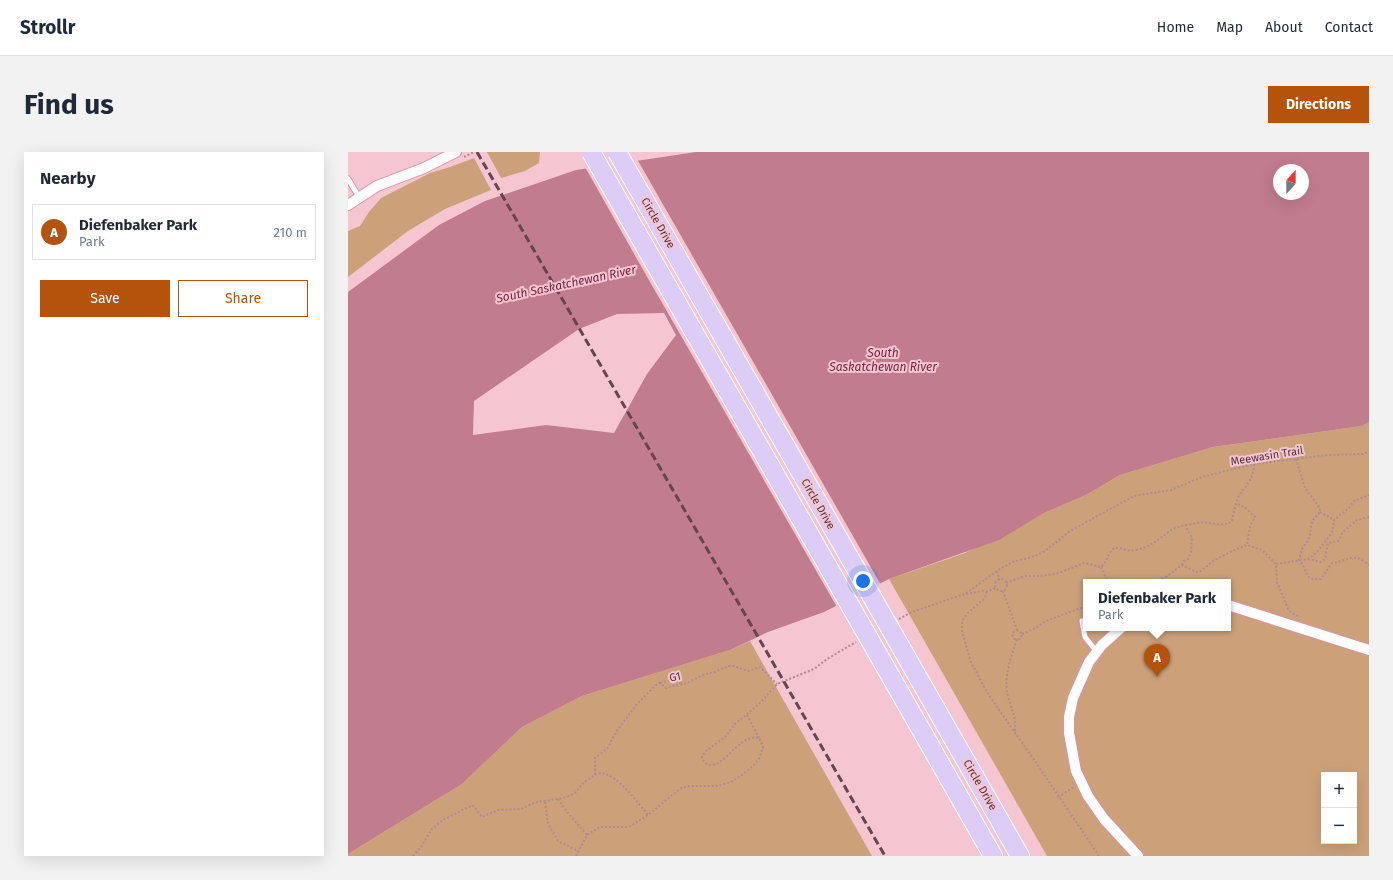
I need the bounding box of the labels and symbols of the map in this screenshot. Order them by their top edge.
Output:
north arrow [1273,164,1309,200]
street label: Circle Drive [638,195,678,251]
water label: South Saskatchewan River [494,262,637,306]
water label: South Saskatchewan River [828,346,937,374]
street label: Meewasin Trail [1230,444,1304,468]
street label: Circle Drive [798,476,838,532]
your location [853,571,873,591]
pin: A [1144,644,1170,677]
street label: G1 [668,669,682,685]
street label: Circle Drive [960,757,1000,813]

